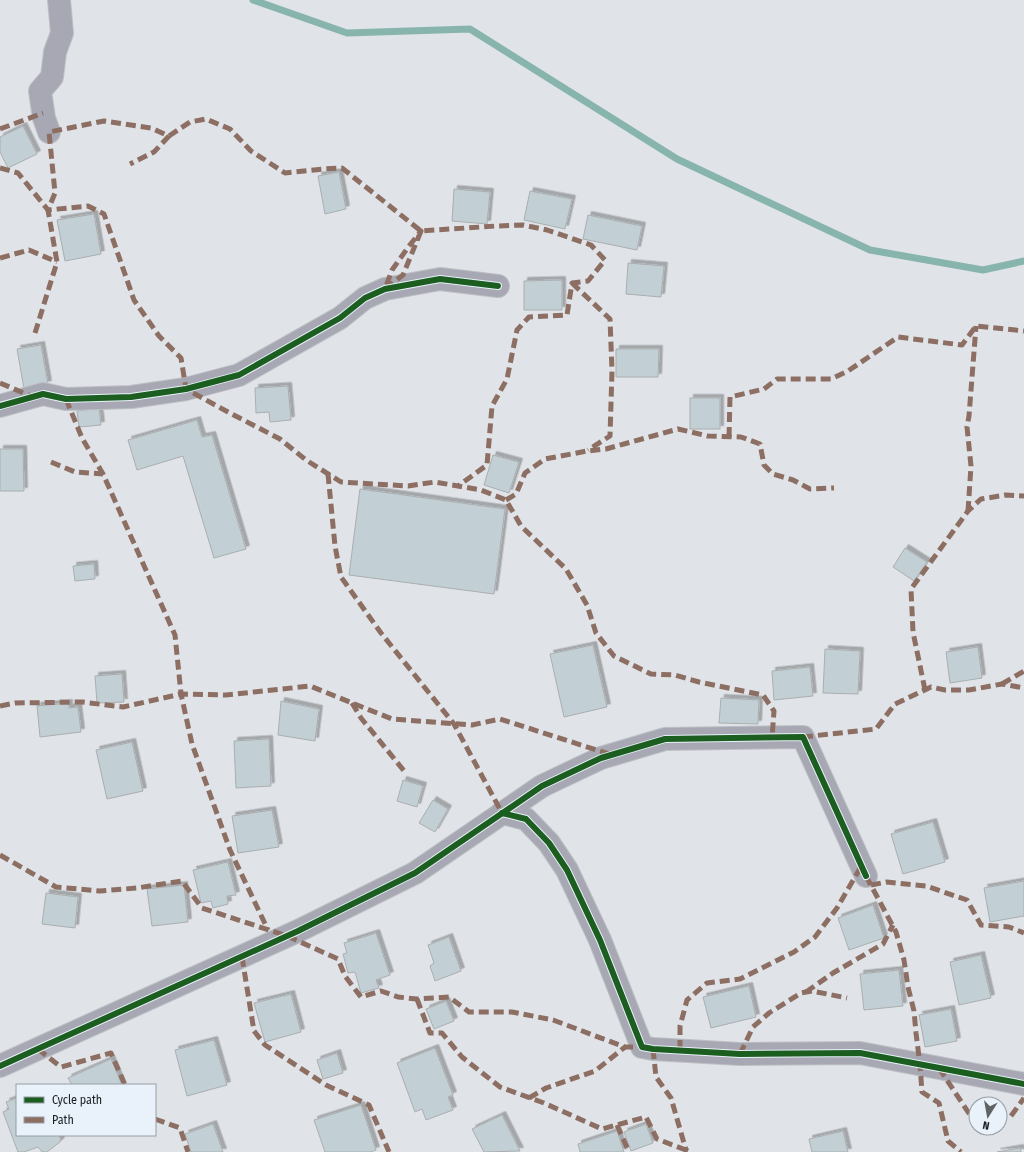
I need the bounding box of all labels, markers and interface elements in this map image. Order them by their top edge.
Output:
legend [16,1084,156,1136]
text: Cycle path [52,1093,102,1107]
north arrow [968,1096,1008,1136]
text: Path [52,1113,74,1127]
text: N [982,1118,991,1132]

